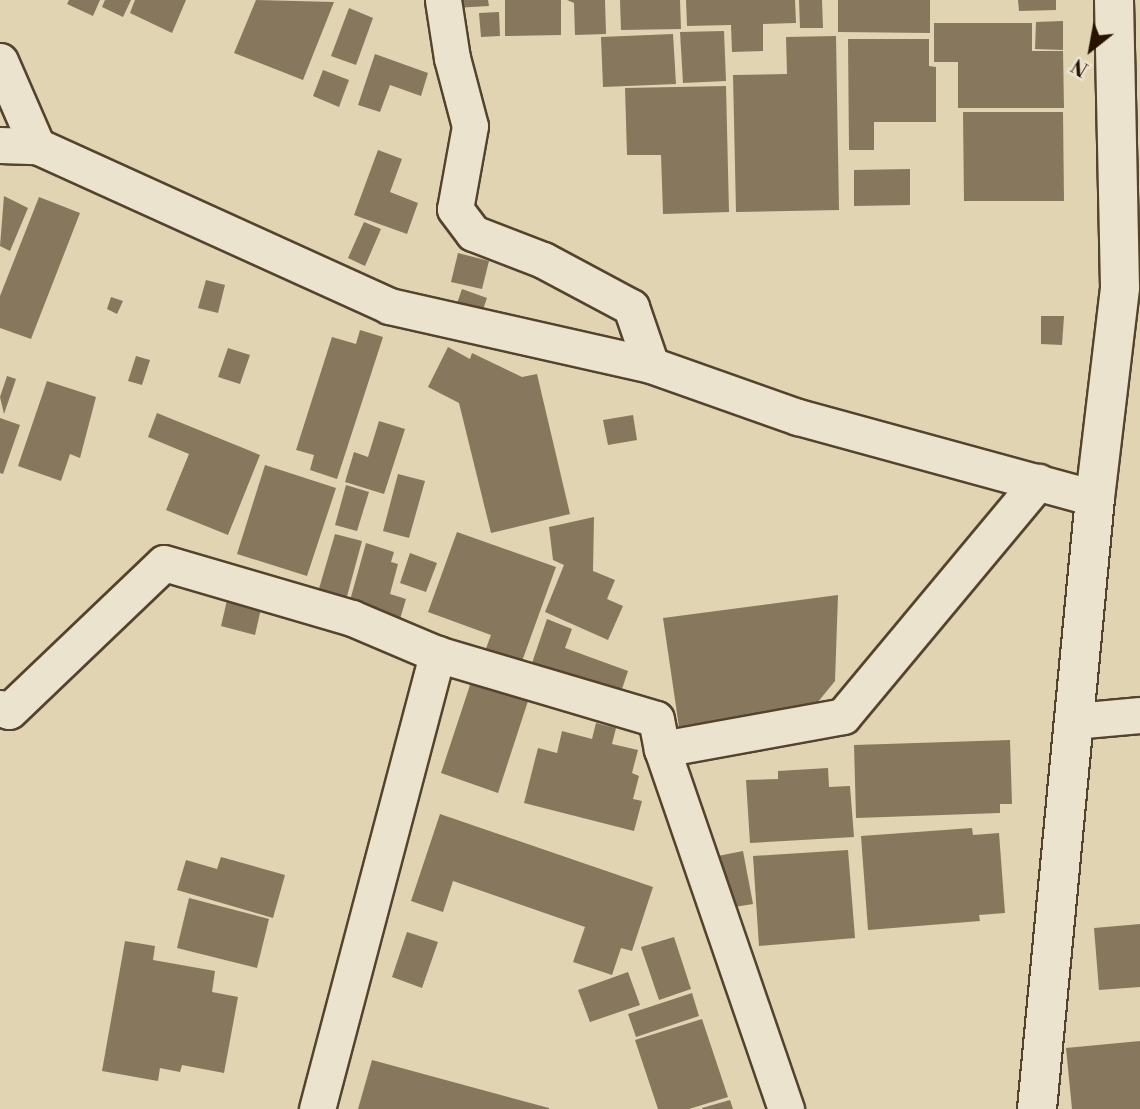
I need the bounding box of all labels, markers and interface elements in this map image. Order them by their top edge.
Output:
north arrow [1056,14,1126,84]
text: N [1068,53,1093,81]

